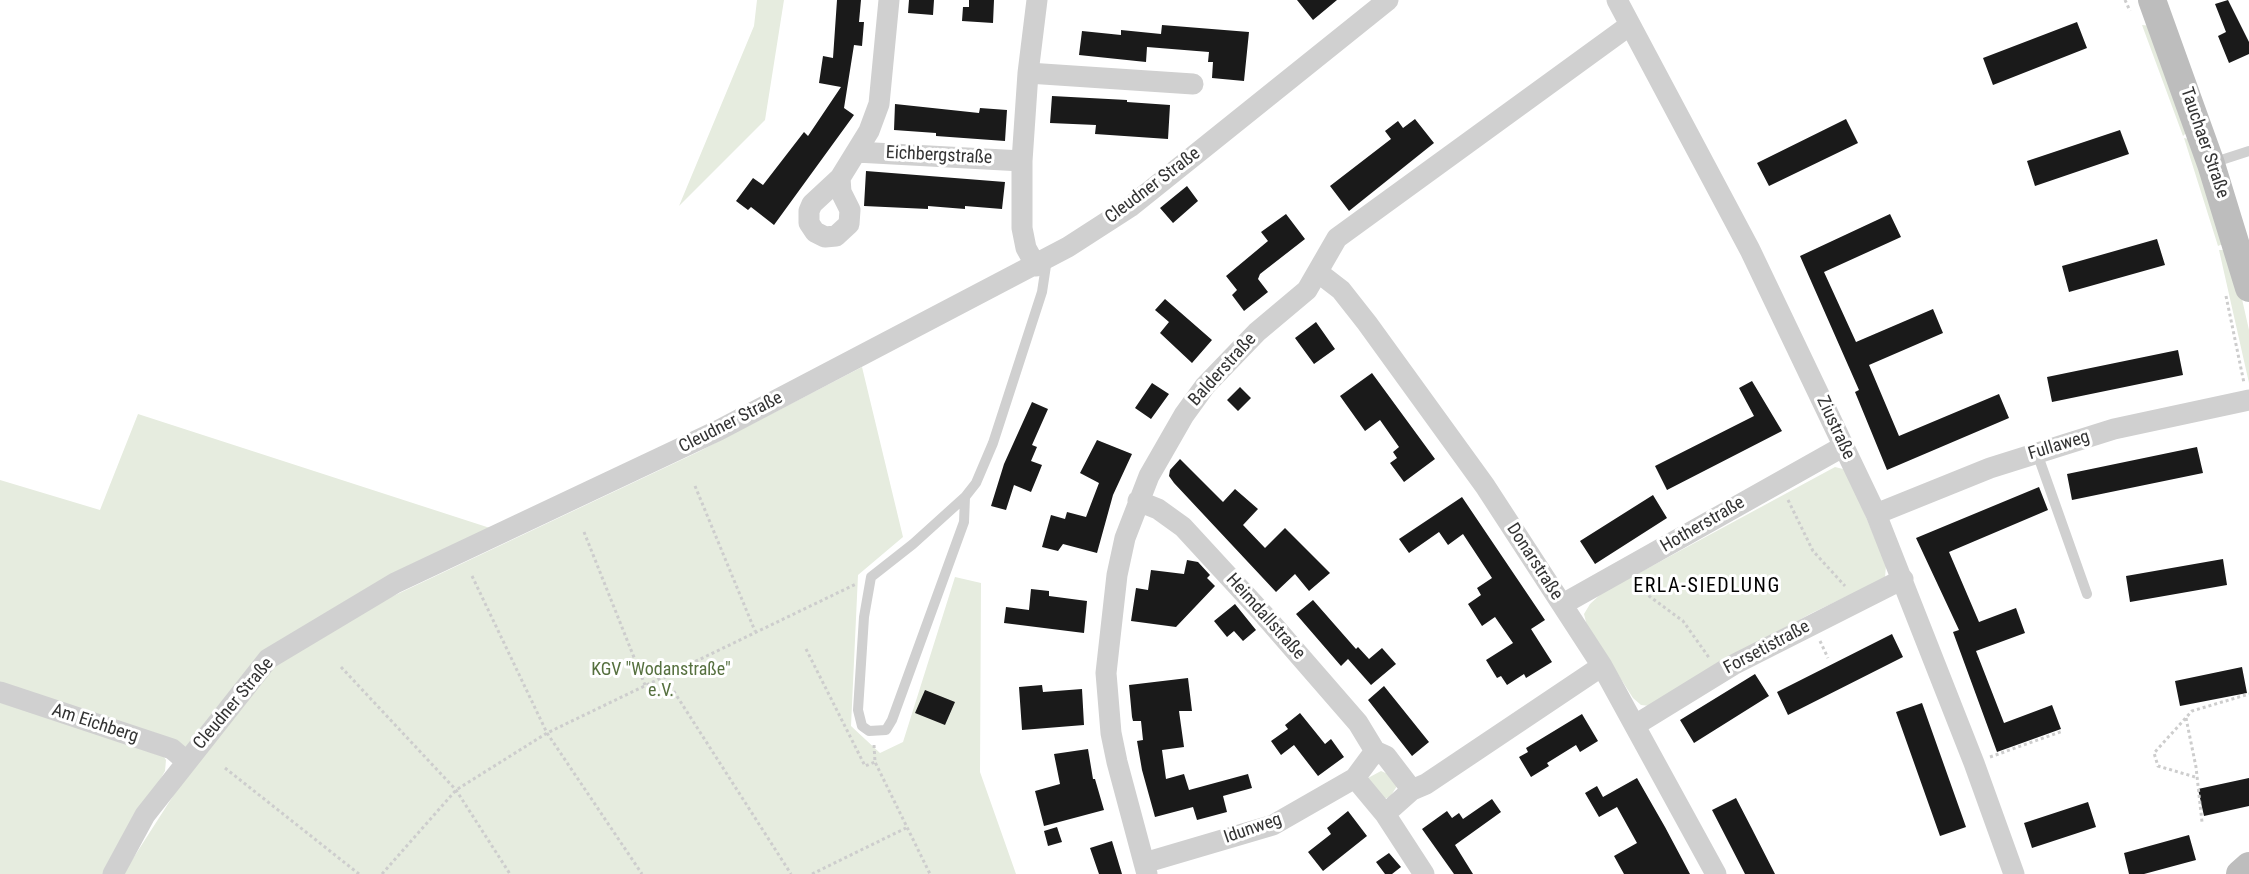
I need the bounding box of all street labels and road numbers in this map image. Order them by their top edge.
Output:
street label: Tauchaer Straße [2175,85,2233,201]
street label: Eichbergstraße [885,142,993,170]
street label: Cleudner Straße [1101,143,1205,229]
street label: Balderstraße [1185,329,1261,411]
street label: Cleudner Straße [676,388,786,458]
street label: Ziustraße [1811,393,1859,463]
street label: Fullaweg [2026,426,2092,466]
street label: Hotherstraße [1657,492,1749,558]
street label: Donarstraße [1501,520,1567,604]
street label: Heimdallstraße [1221,570,1309,664]
street label: Forsetistraße [1720,616,1814,680]
street label: Cleudner Straße [189,654,279,754]
street label: Am Eichberg [49,700,141,748]
street label: Idunweg [1221,809,1285,849]

